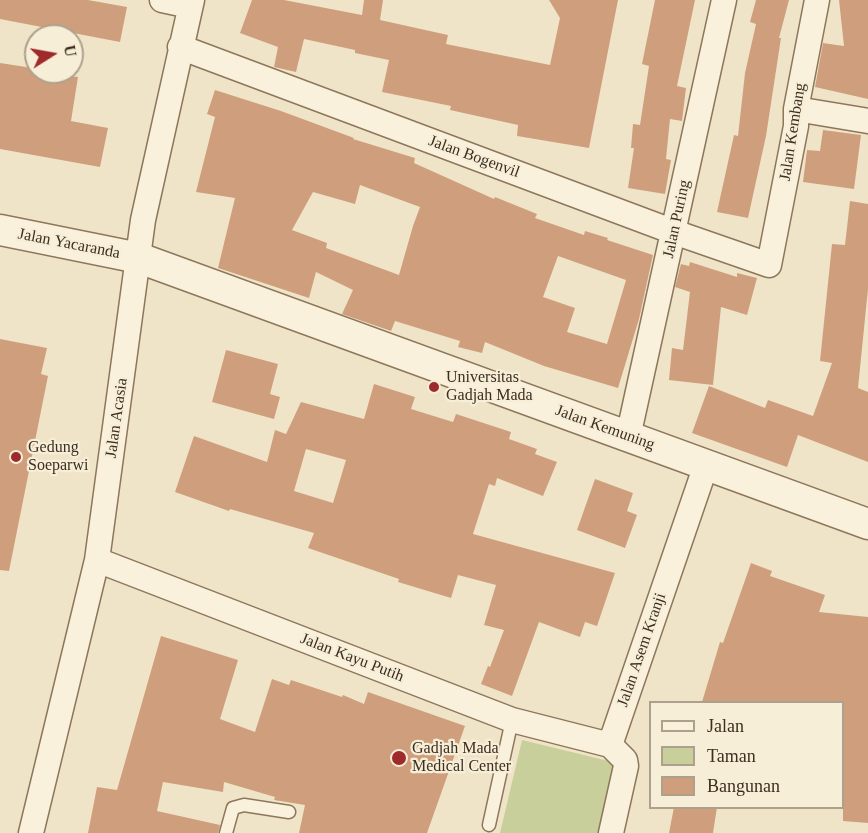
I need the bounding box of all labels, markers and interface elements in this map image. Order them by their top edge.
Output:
north arrow [24,24,84,84]
text: U [61,44,80,58]
street label: Jalan Kembang [776,82,810,182]
street label: Jalan Bogenvil [426,132,522,182]
street label: Jalan Puring [659,178,695,260]
street label: Jalan Yacaranda [16,225,122,263]
place label: Universitas Gadjah Mada [446,368,533,406]
street label: Jalan Acasia [102,377,132,459]
marker: Universitas Gadjah Mada [427,380,441,394]
street label: Jalan Kemuning [553,401,657,455]
place label: Gedung Soeparwi [28,438,88,476]
marker: Gedung Soeparwi [9,450,23,464]
street label: Jalan Asem Kranji [614,591,670,709]
street label: Jalan Kayu Putih [298,629,406,687]
legend [649,701,844,809]
text: Jalan [707,716,744,736]
place label: Gadjah Mada Medical Center [412,739,511,777]
text: Taman [707,746,756,766]
marker: Gadjah Mada Medical Center [390,749,408,767]
text: Bangunan [707,776,780,796]

